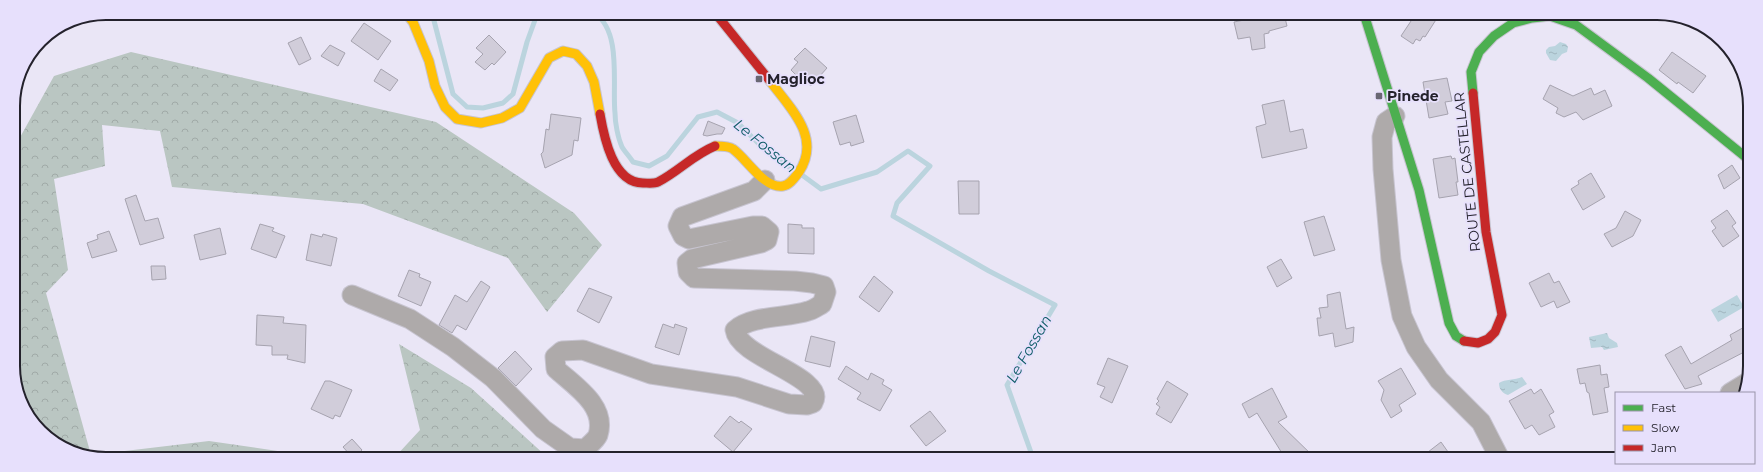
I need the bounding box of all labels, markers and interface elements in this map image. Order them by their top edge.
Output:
place label: Maglioc [767,70,825,88]
marker: Maglioc [754,74,764,84]
place label: Pinede [1387,87,1439,105]
marker: Pinede [1374,91,1384,101]
street label: ROUTE DE CASTELLAR [1450,91,1484,253]
water label: Le Fossan [730,115,801,177]
water label: Le Fossan [1002,311,1056,386]
legend [1615,392,1755,464]
text: Fast [1651,400,1676,415]
text: Slow [1651,420,1680,435]
text: Jam [1650,440,1677,455]

